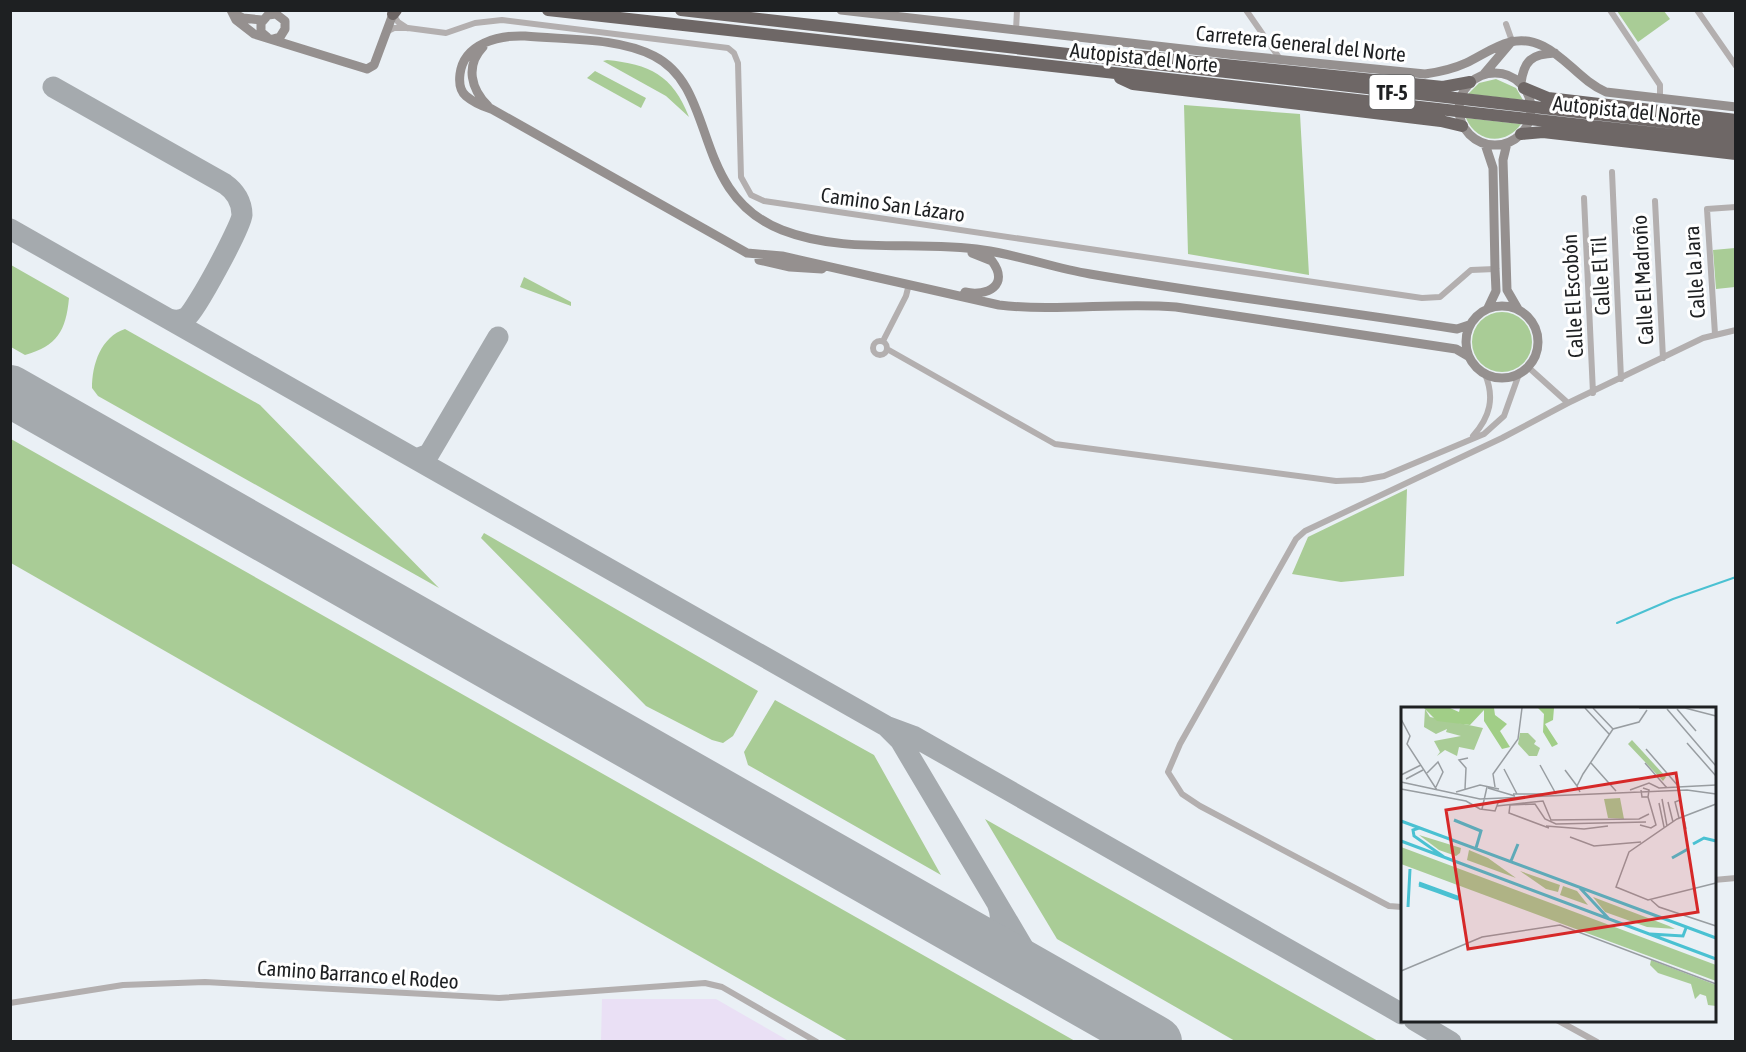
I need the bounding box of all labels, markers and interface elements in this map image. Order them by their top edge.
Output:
street label: Carretera General del Norte [1195,20,1407,66]
street label: Autopista del Norte [1069,37,1219,77]
road number: TF-5 [1370,75,1414,109]
street label: Autopista del Norte [1552,90,1702,130]
street label: Camino San Lázaro [820,182,966,226]
street label: Calle El Madroño [1627,215,1657,345]
street label: Calle la Jara [1679,225,1709,319]
street label: Calle El Escobón [1557,233,1587,359]
street label: Calle El Til [1586,235,1614,316]
inset map [1401,707,1716,1022]
street label: Camino Barranco el Rodeo [256,955,460,993]

